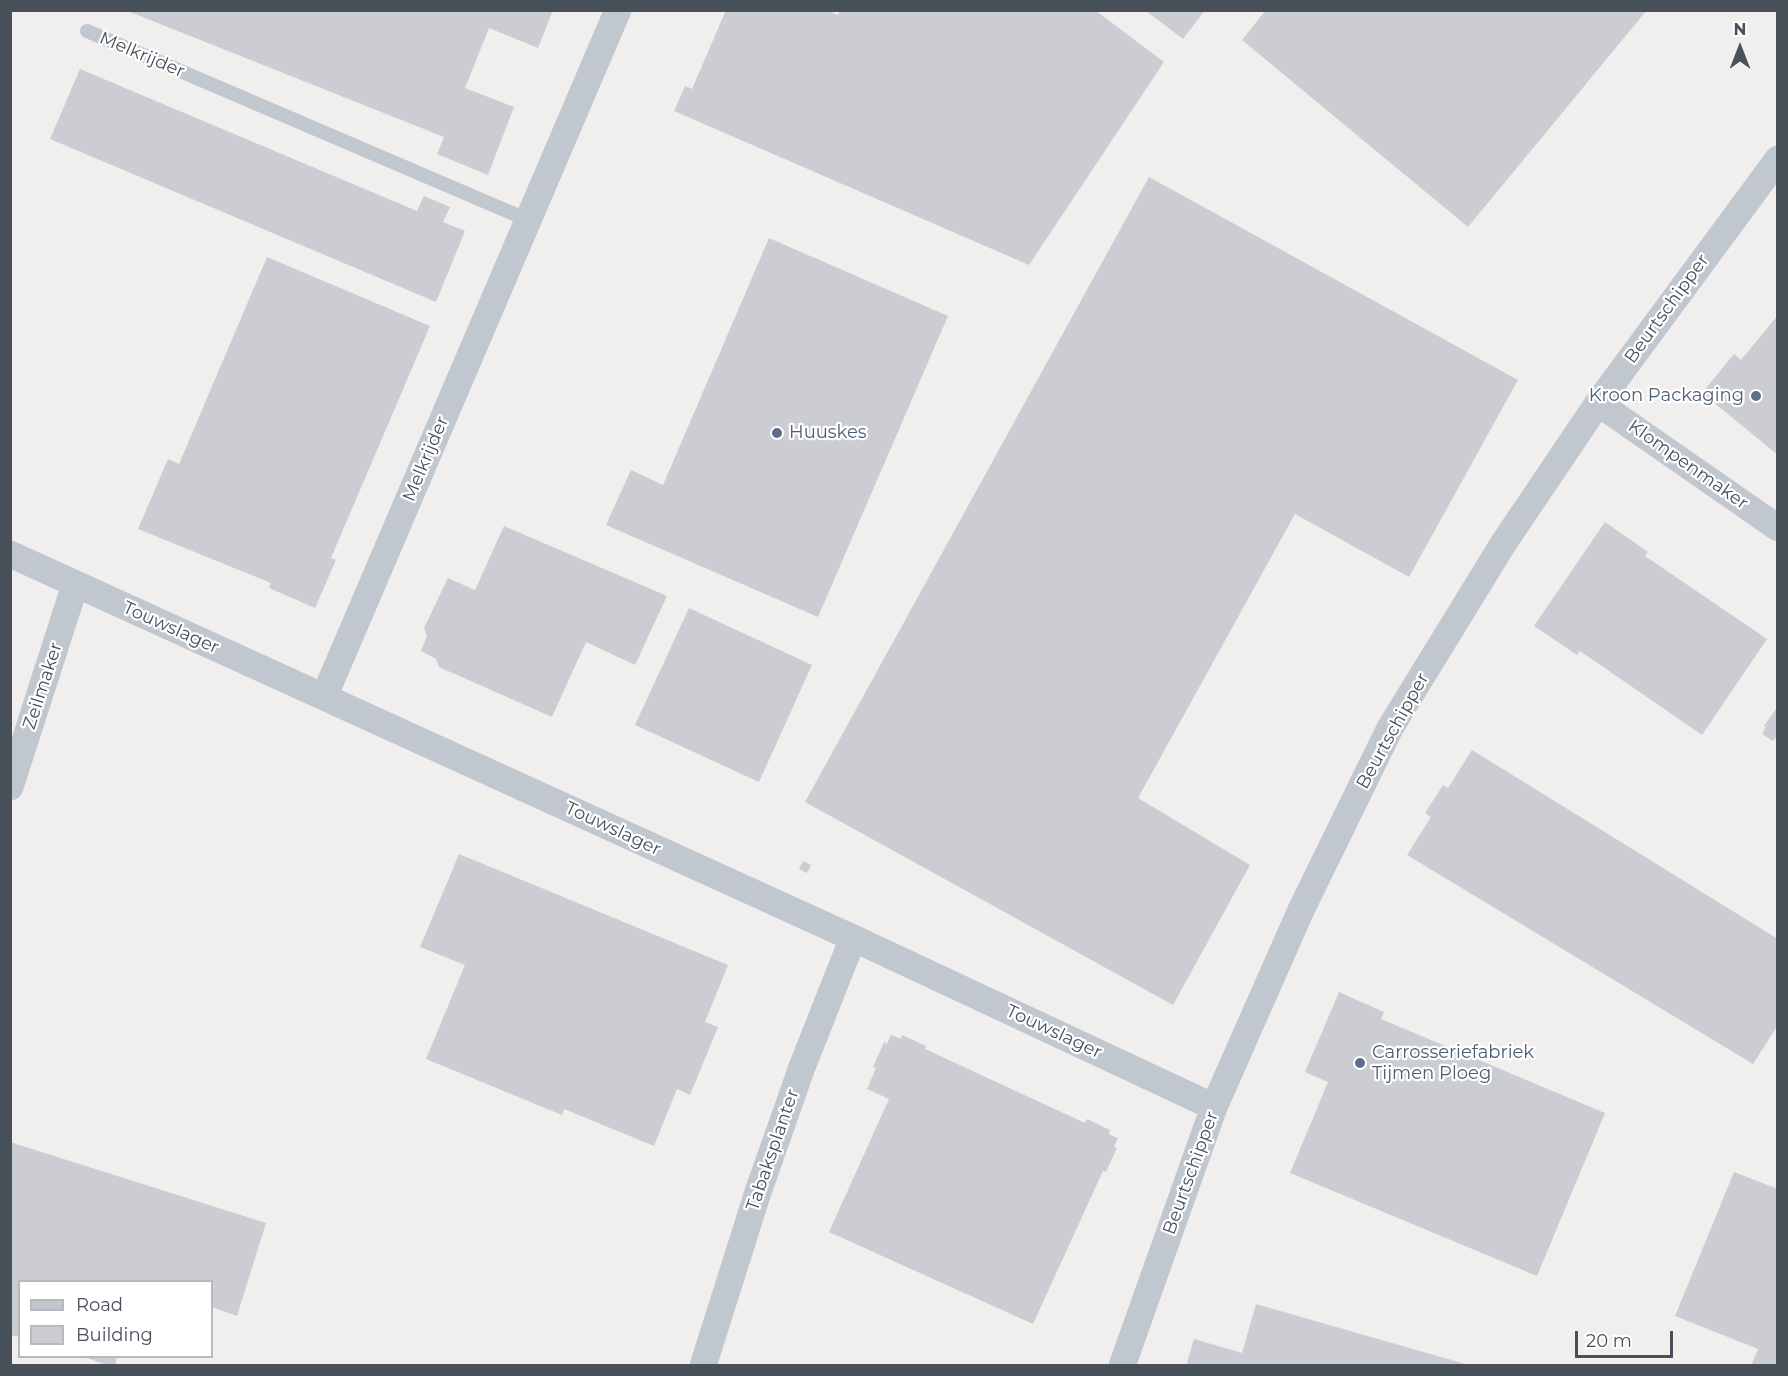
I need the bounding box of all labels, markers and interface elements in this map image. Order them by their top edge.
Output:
north arrow [1710,18,1770,78]
text: N [1734,20,1746,39]
street label: Melkrijder [96,27,188,83]
street label: Beurtschipper [1620,250,1714,368]
place label: Kroon Packaging [1589,385,1744,407]
marker: Kroon Packaging [1749,389,1763,403]
street label: Melkrijder [398,413,454,505]
street label: Klompenmaker [1624,416,1752,514]
place label: Huuskes [789,422,867,444]
marker: Huuskes [770,426,784,440]
street label: Touwslager [120,597,222,659]
street label: Zeilmaker [19,640,67,732]
street label: Beurtschipper [1352,669,1434,793]
street label: Touwslager [562,797,664,861]
street label: Touwslager [1003,1000,1105,1064]
place label: Carrosseriefabriek Tijmen Ploeg [1372,1042,1534,1084]
marker: Carrosseriefabriek Tijmen Ploeg [1353,1056,1367,1070]
street label: Tabaksplanter [742,1086,804,1214]
street label: Beurtschipper [1159,1108,1223,1238]
legend [18,1280,213,1358]
text: Road [76,1294,123,1316]
scale bar [1578,1319,1676,1357]
text: Building [76,1324,153,1346]
text: 20 m [1586,1330,1632,1352]

